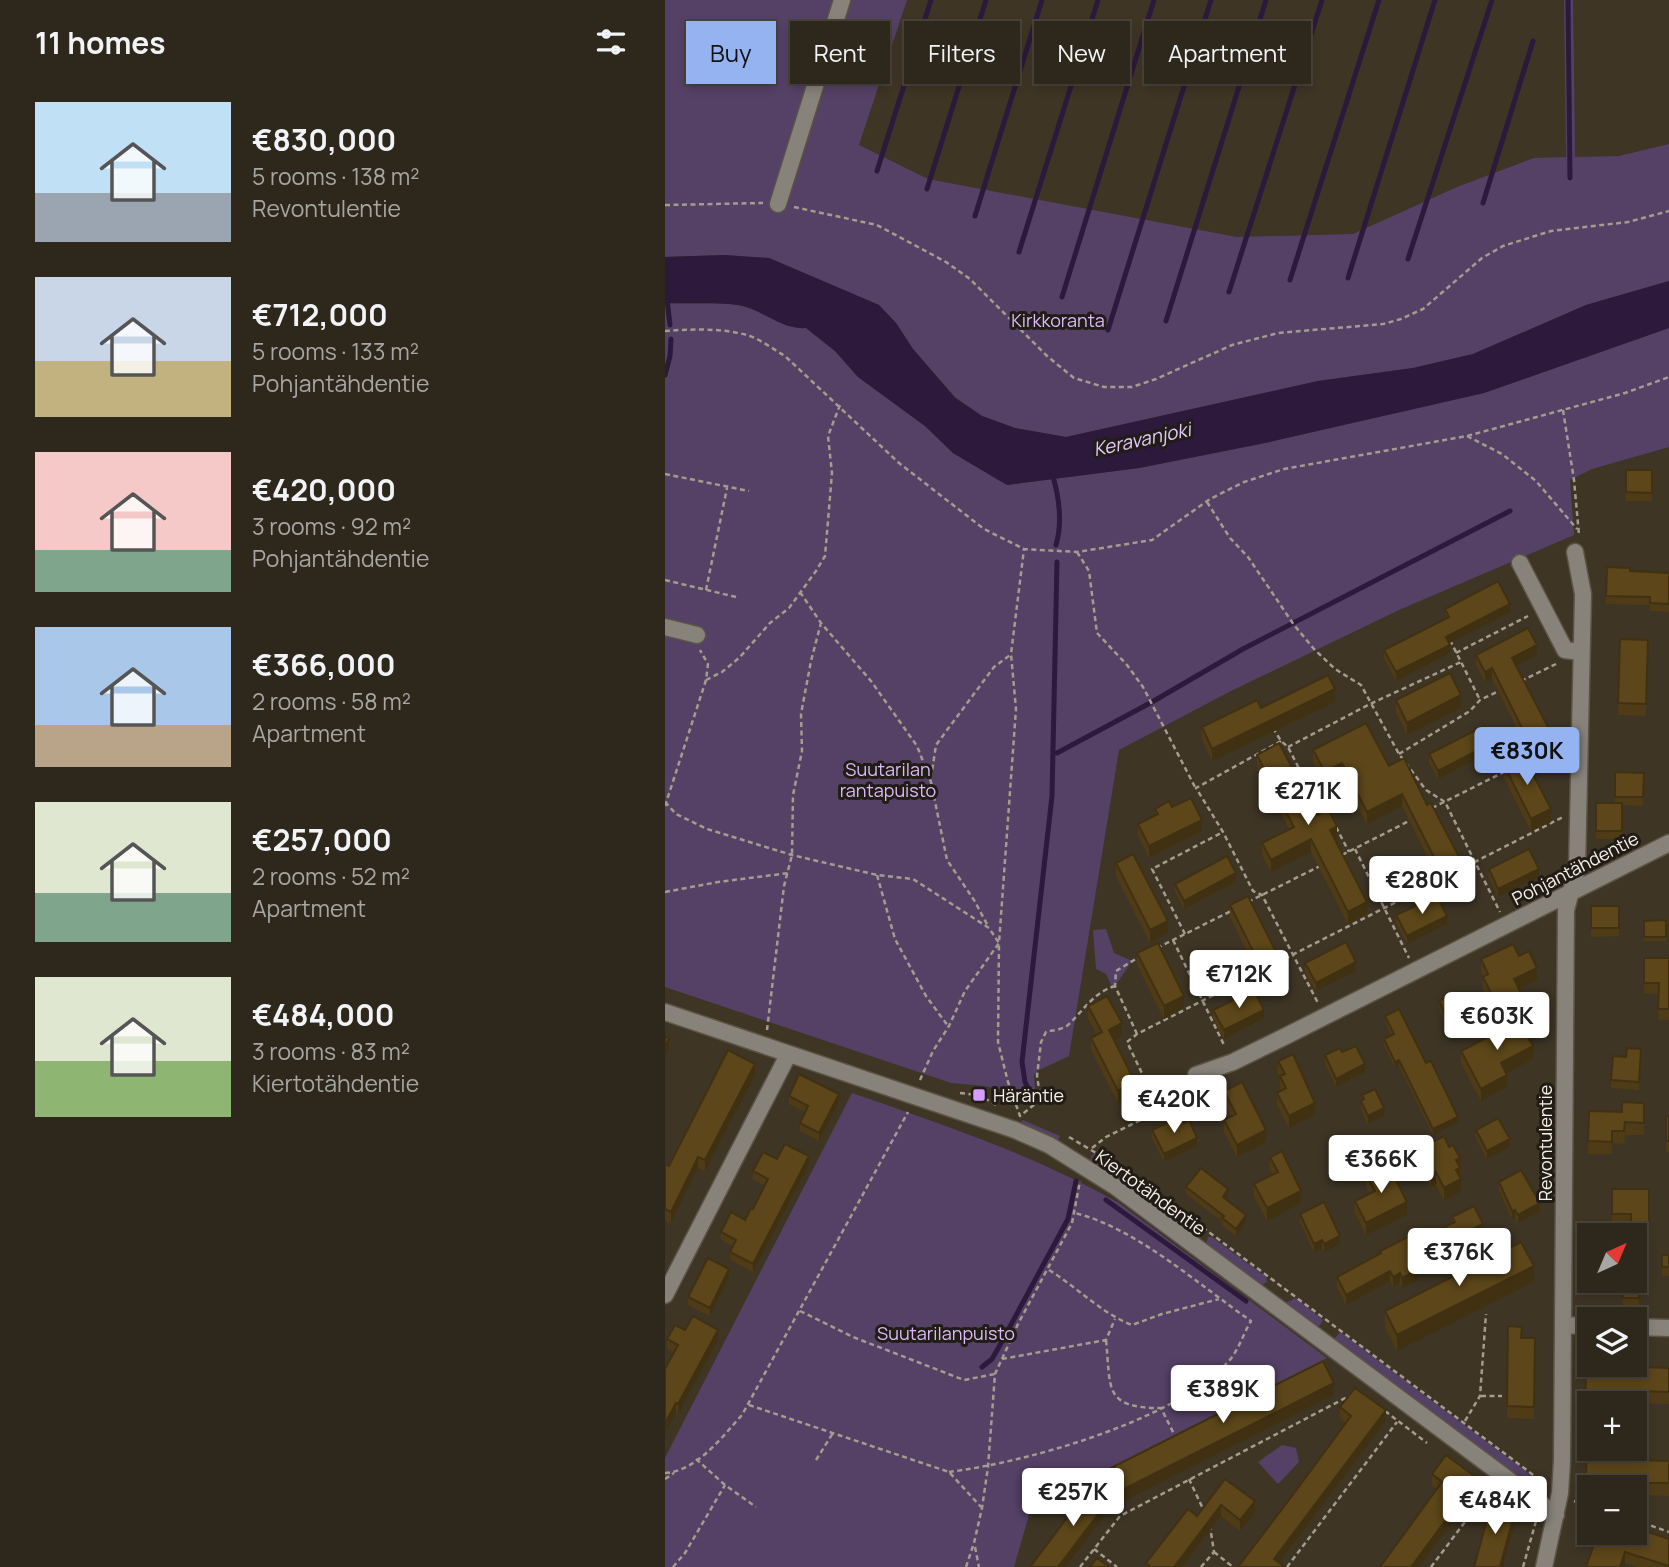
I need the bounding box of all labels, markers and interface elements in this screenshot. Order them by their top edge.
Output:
chip: Buy [686,21,776,84]
chip: Rent [790,21,890,84]
chip: Filters [904,21,1020,84]
chip: New [1034,21,1130,84]
chip: Apartment [1144,21,1311,84]
text: 11 homes [35,22,166,63]
icon: filters [592,23,630,61]
text: €830,000 [252,119,396,160]
icon: home [91,130,175,214]
text: 5 rooms · 138 m² [252,160,419,192]
text: Revontulentie [252,192,401,224]
text: €712,000 [252,294,388,335]
icon: home [91,305,175,389]
park label: Kirkkoranta [1011,308,1105,332]
text: 5 rooms · 133 m² [252,335,419,367]
text: Pohjantähdentie [252,367,429,399]
water label: Keravanjoki [1091,415,1196,462]
text: €420,000 [252,469,396,510]
icon: home [91,480,175,564]
text: 3 rooms · 92 m² [252,510,411,542]
text: Pohjantähdentie [252,542,429,574]
text: €366,000 [252,644,396,685]
icon: home [91,655,175,739]
text: 2 rooms · 58 m² [252,685,411,717]
text: Apartment [252,717,366,749]
pin: €830K [1478,728,1576,787]
text: €830K [1490,734,1564,766]
park label: Suutarilan rantapuisto [840,757,936,802]
pin: €271K [1259,768,1357,827]
text: €271K [1275,774,1341,806]
text: €257,000 [252,819,392,860]
street label: Pohjantähdentie [1508,826,1642,910]
icon: home [91,830,175,914]
pin: €280K [1373,856,1471,916]
text: 2 rooms · 52 m² [252,860,410,892]
text: €280K [1385,863,1459,895]
text: Apartment [252,892,366,924]
pin: €712K [1190,950,1288,1010]
text: €712K [1206,957,1272,989]
pin: €603K [1448,992,1546,1052]
text: €484,000 [252,994,395,1035]
text: €603K [1460,999,1534,1031]
icon: home [91,1005,175,1089]
text: 3 rooms · 83 m² [252,1035,410,1067]
text: Kiertotähdentie [252,1067,419,1099]
pin: €420K [1125,1076,1223,1135]
text: €420K [1138,1082,1210,1114]
place label: Häräntie [993,1083,1064,1107]
street label: Revontulentie [1533,1085,1557,1201]
marker: Häräntie [971,1087,987,1103]
pin: €366K [1332,1136,1430,1195]
text: €366K [1345,1142,1417,1174]
street label: Kiertotähdentie [1091,1144,1211,1240]
north arrow [1577,1223,1647,1293]
map controls [1577,1223,1647,1545]
pin: €376K [1410,1228,1508,1288]
text: €376K [1424,1235,1494,1267]
button: layers [1577,1307,1647,1377]
park label: Suutarilanpuisto [877,1321,1015,1345]
pin: €389K [1174,1366,1272,1425]
text: €389K [1187,1372,1259,1404]
button: + [1577,1391,1647,1461]
pin: €257K [1024,1468,1122,1528]
text: €257K [1038,1475,1108,1507]
button: − [1577,1475,1647,1545]
pin: €484K [1446,1476,1544,1536]
text: €484K [1459,1483,1531,1515]

